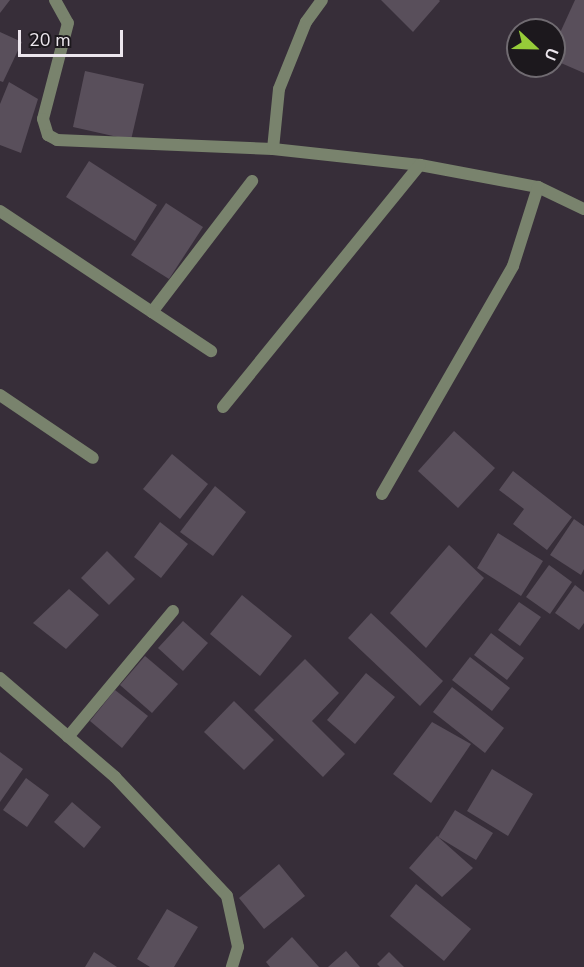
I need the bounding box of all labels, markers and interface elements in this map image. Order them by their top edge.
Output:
scale bar [21,18,126,56]
north arrow [506,18,566,78]
text: 20 m [29,28,71,52]
text: U [538,44,563,64]

